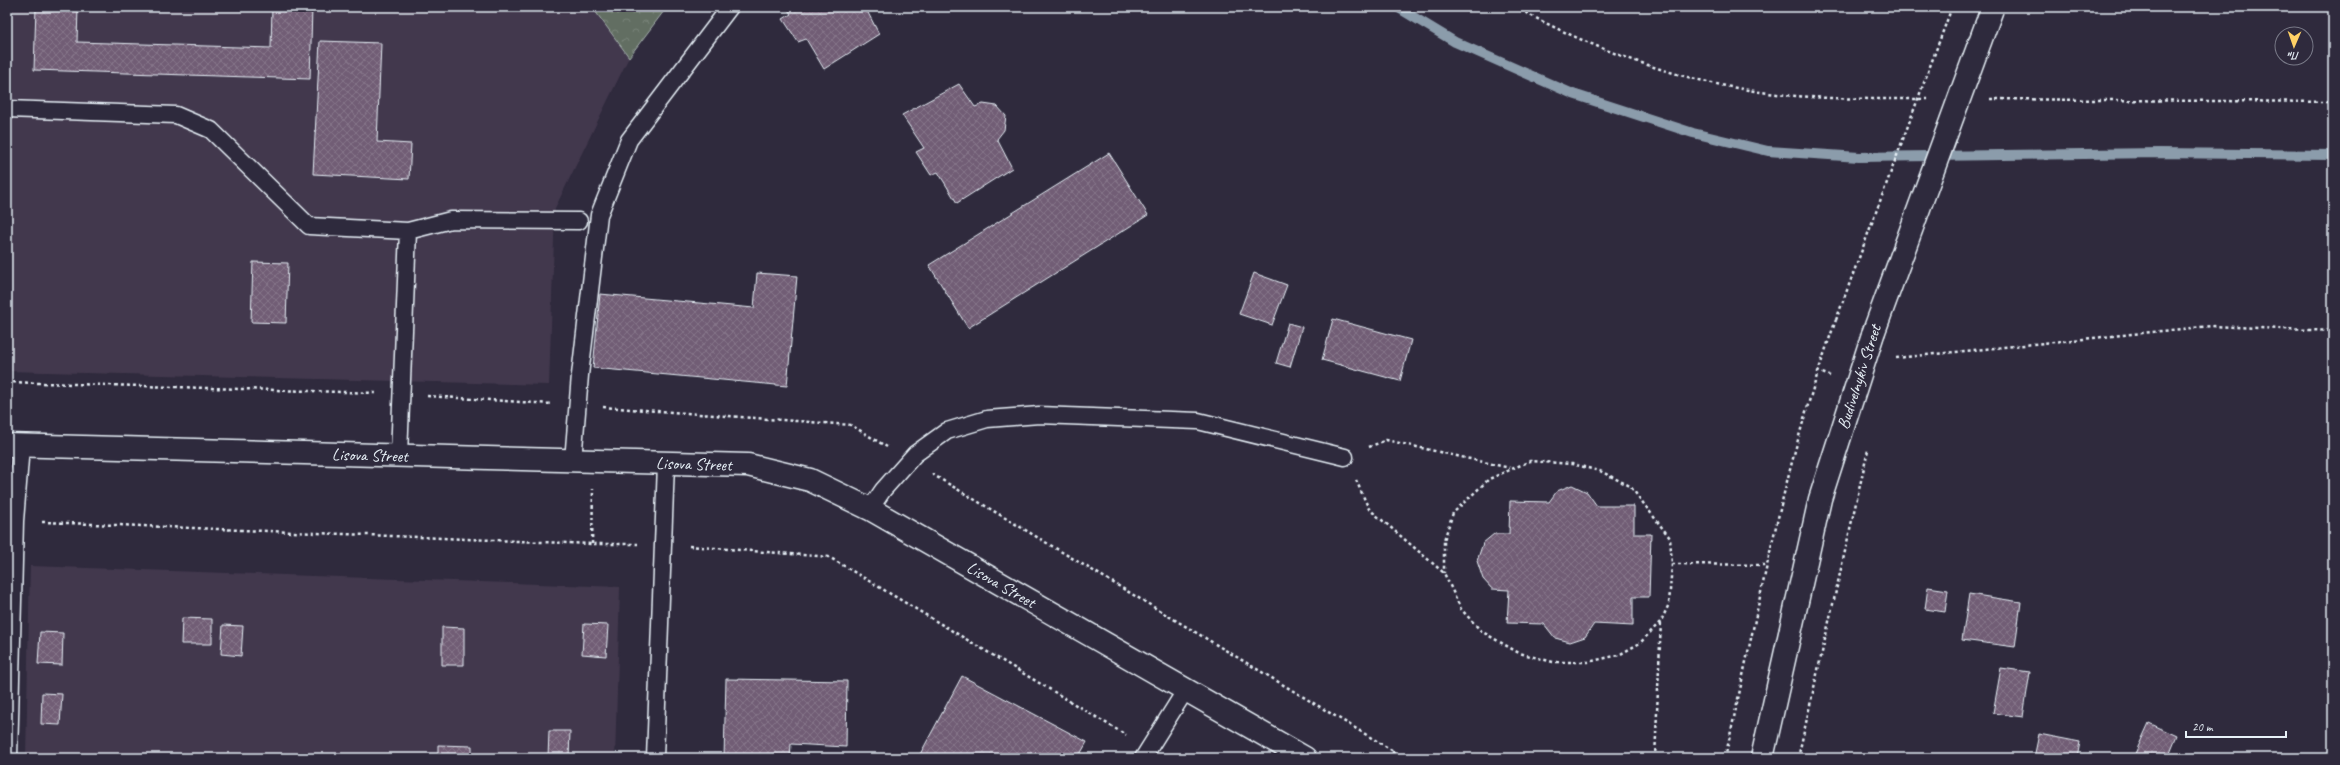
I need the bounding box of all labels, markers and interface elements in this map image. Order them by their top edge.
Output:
north arrow [2274,26,2314,66]
text: Пн [2287,49,2300,63]
street label: Budivelnykiv Street [1832,320,1886,432]
street label: Lisova Street [332,443,410,466]
street label: Lisova Street [656,452,734,475]
street label: Lisova Street [963,556,1042,613]
scale bar [2186,713,2286,739]
text: 20 m [2192,719,2214,735]

